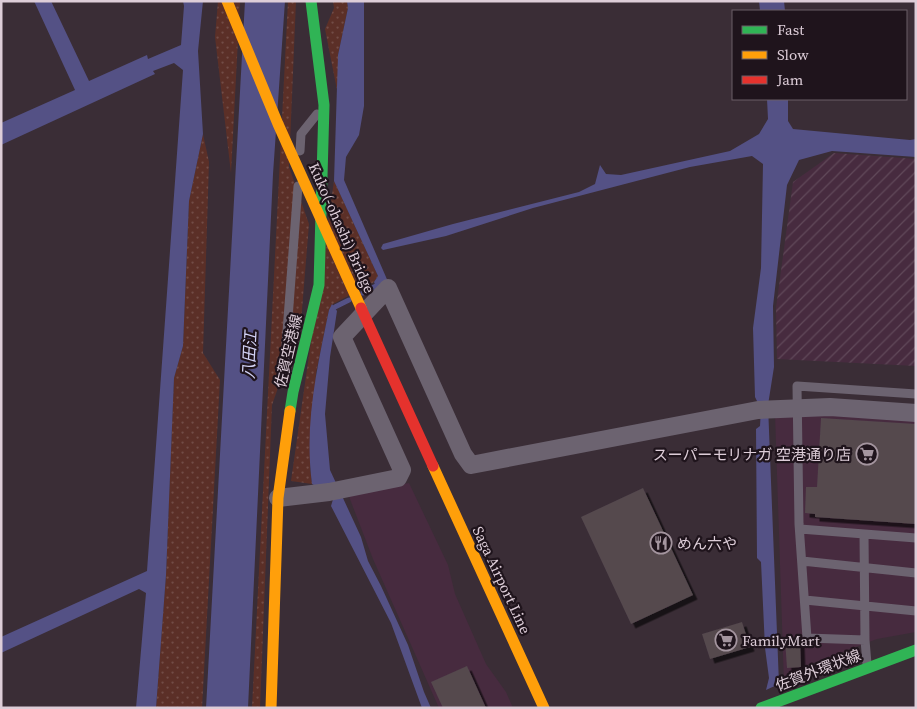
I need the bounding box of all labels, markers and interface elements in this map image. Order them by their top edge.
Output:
legend [732,10,907,100]
text: Fast [777,19,804,40]
text: Slow [777,44,809,65]
text: Jam [776,69,804,90]
street label: Kuko(-ohashi) Bridge [304,159,380,297]
street label: 佐賀空港線 [269,312,307,390]
water label: 八田江 [237,328,261,380]
supermarket icon: スーパーモリナガ 空港通り店 [855,442,879,466]
place label: スーパーモリナガ 空港通り店 [653,444,851,465]
street label: Saga Airport Line [468,523,536,638]
restaurant icon: めん六や [649,531,673,555]
place label: めん六や [677,533,737,554]
supermarket icon: FamilyMart [714,628,738,652]
place label: FamilyMart [742,630,820,651]
street label: 佐賀外環状線 [772,644,864,696]

